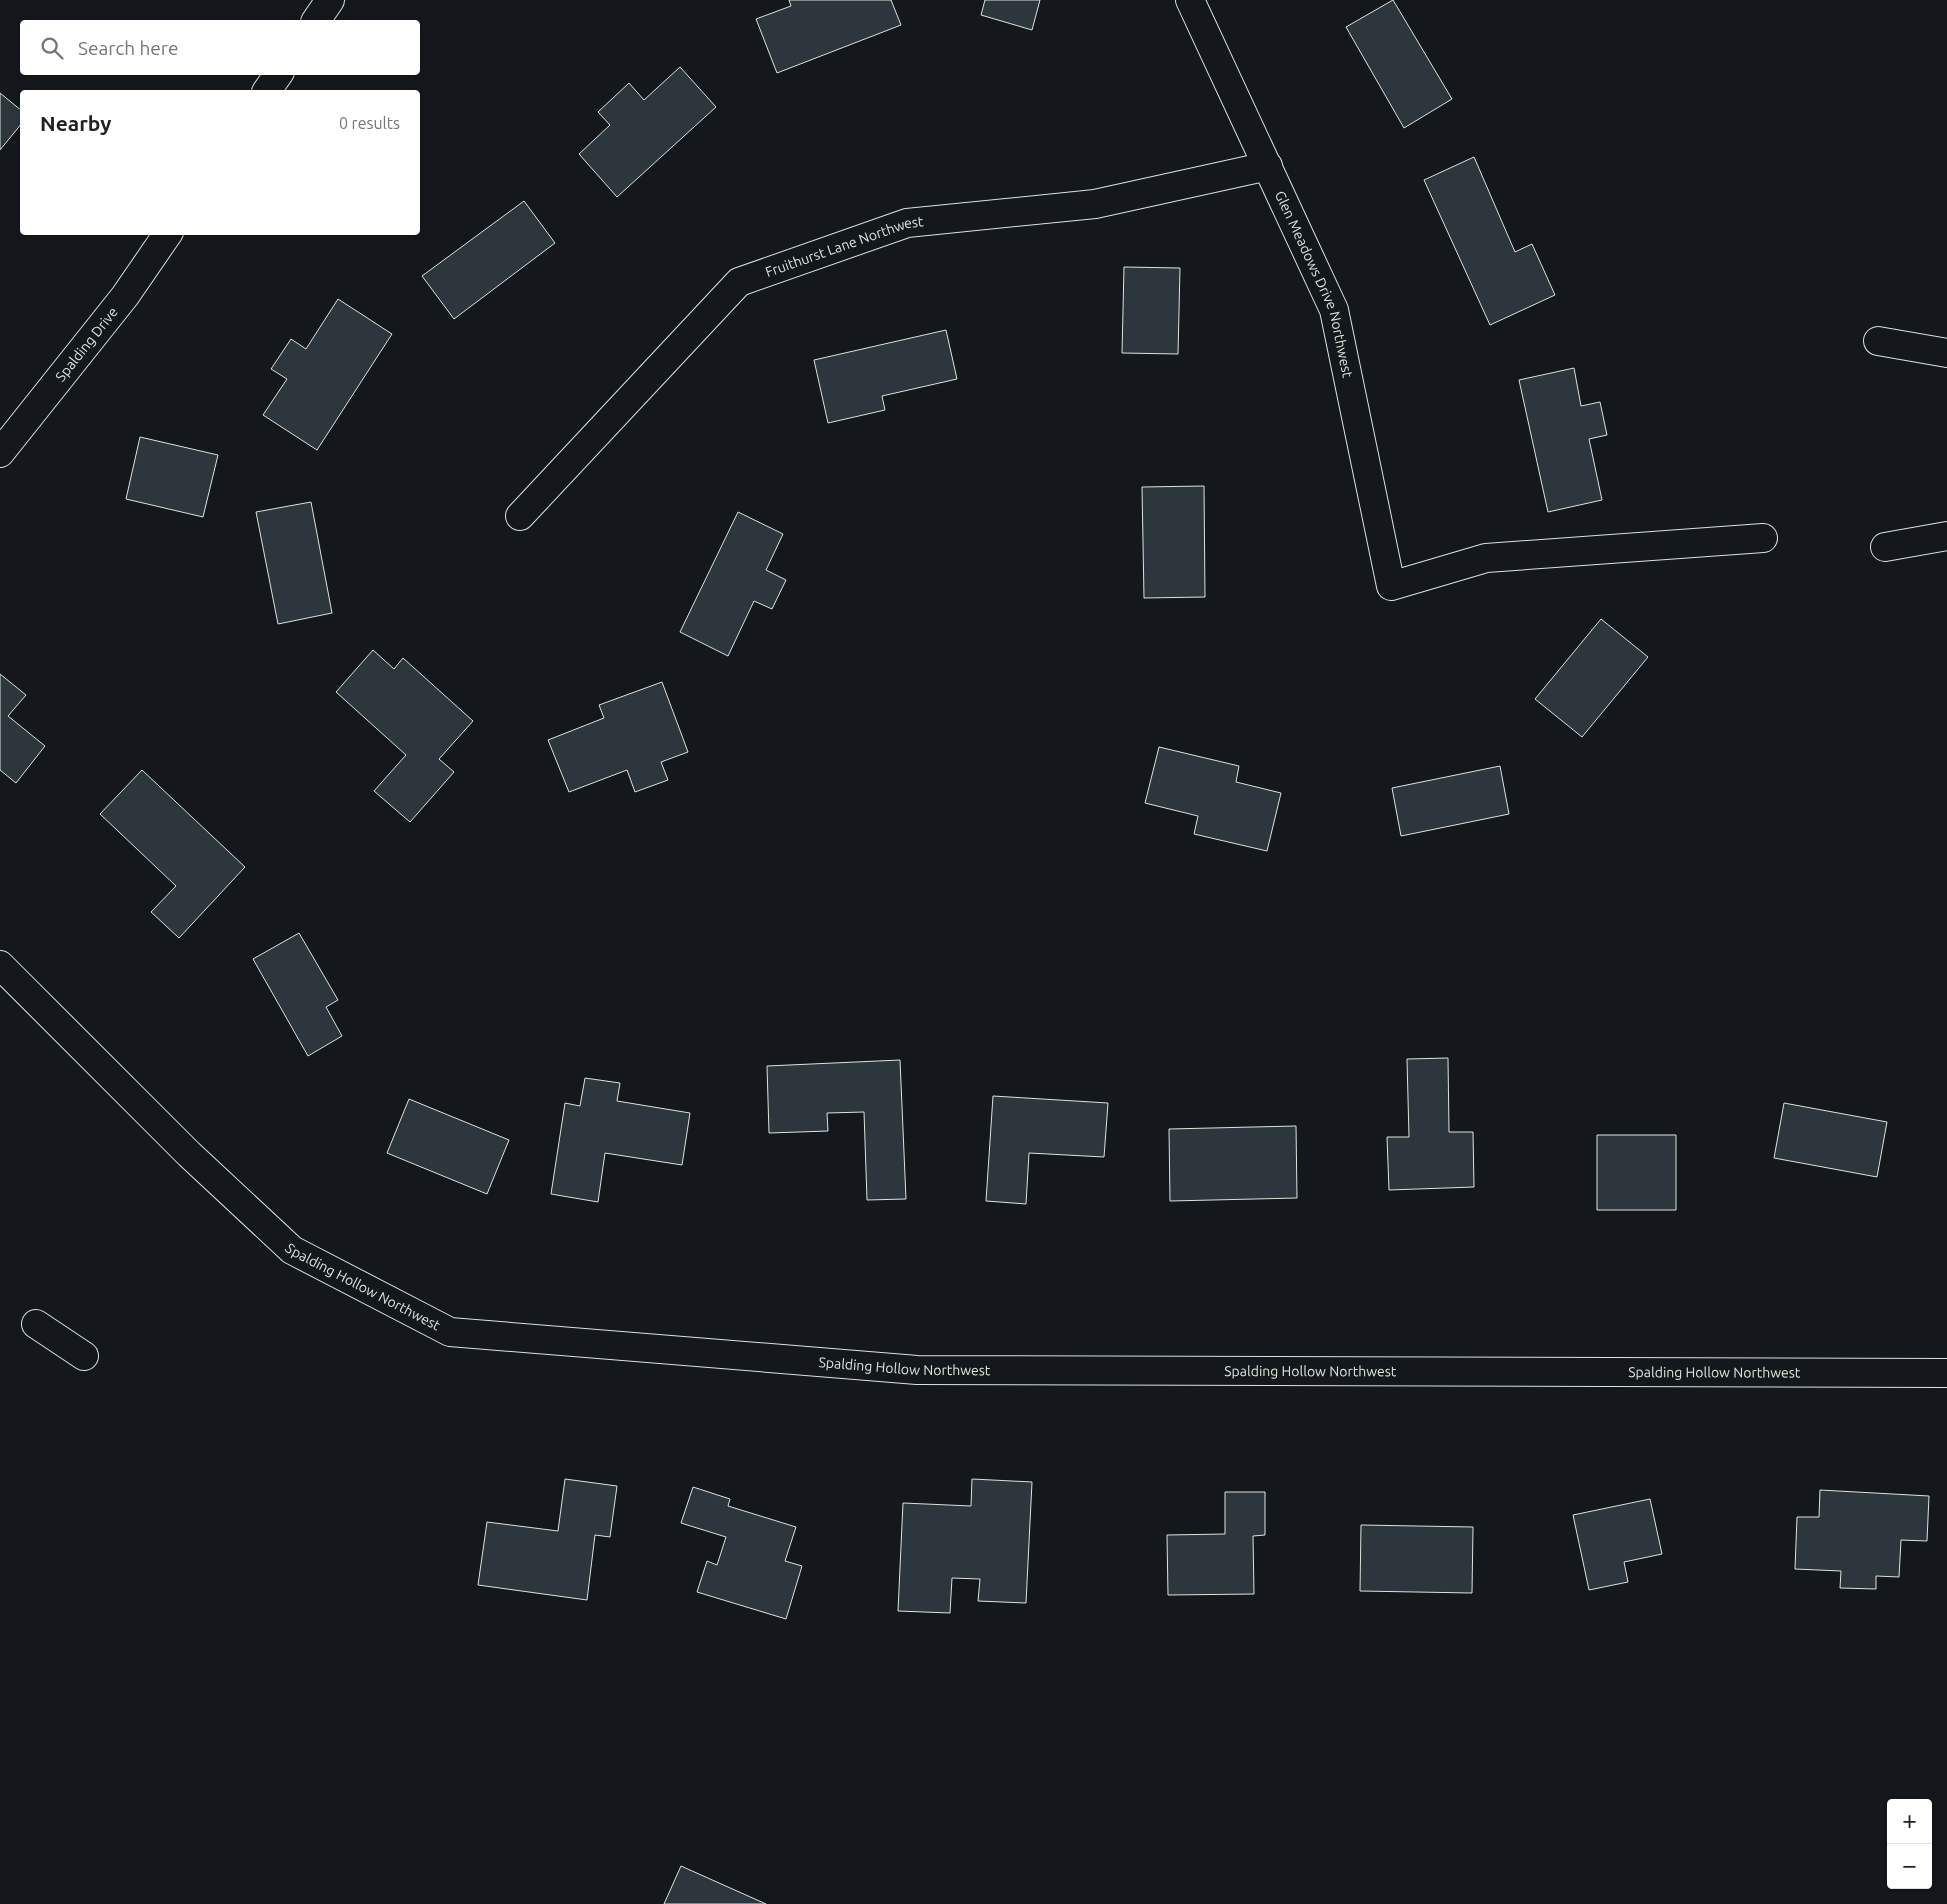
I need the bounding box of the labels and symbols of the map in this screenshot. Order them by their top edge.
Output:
street label: Glen Meadows Drive Northwest [1272,188,1356,379]
street label: Fruithurst Lane Northwest [763,213,925,280]
street label: Spalding Drive [52,304,121,385]
street label: Spalding Hollow Northwest [282,1240,443,1334]
street label: Spalding Hollow Northwest [818,1354,991,1378]
street label: Spalding Hollow Northwest [1224,1363,1397,1379]
street label: Spalding Hollow Northwest [1628,1364,1801,1381]

